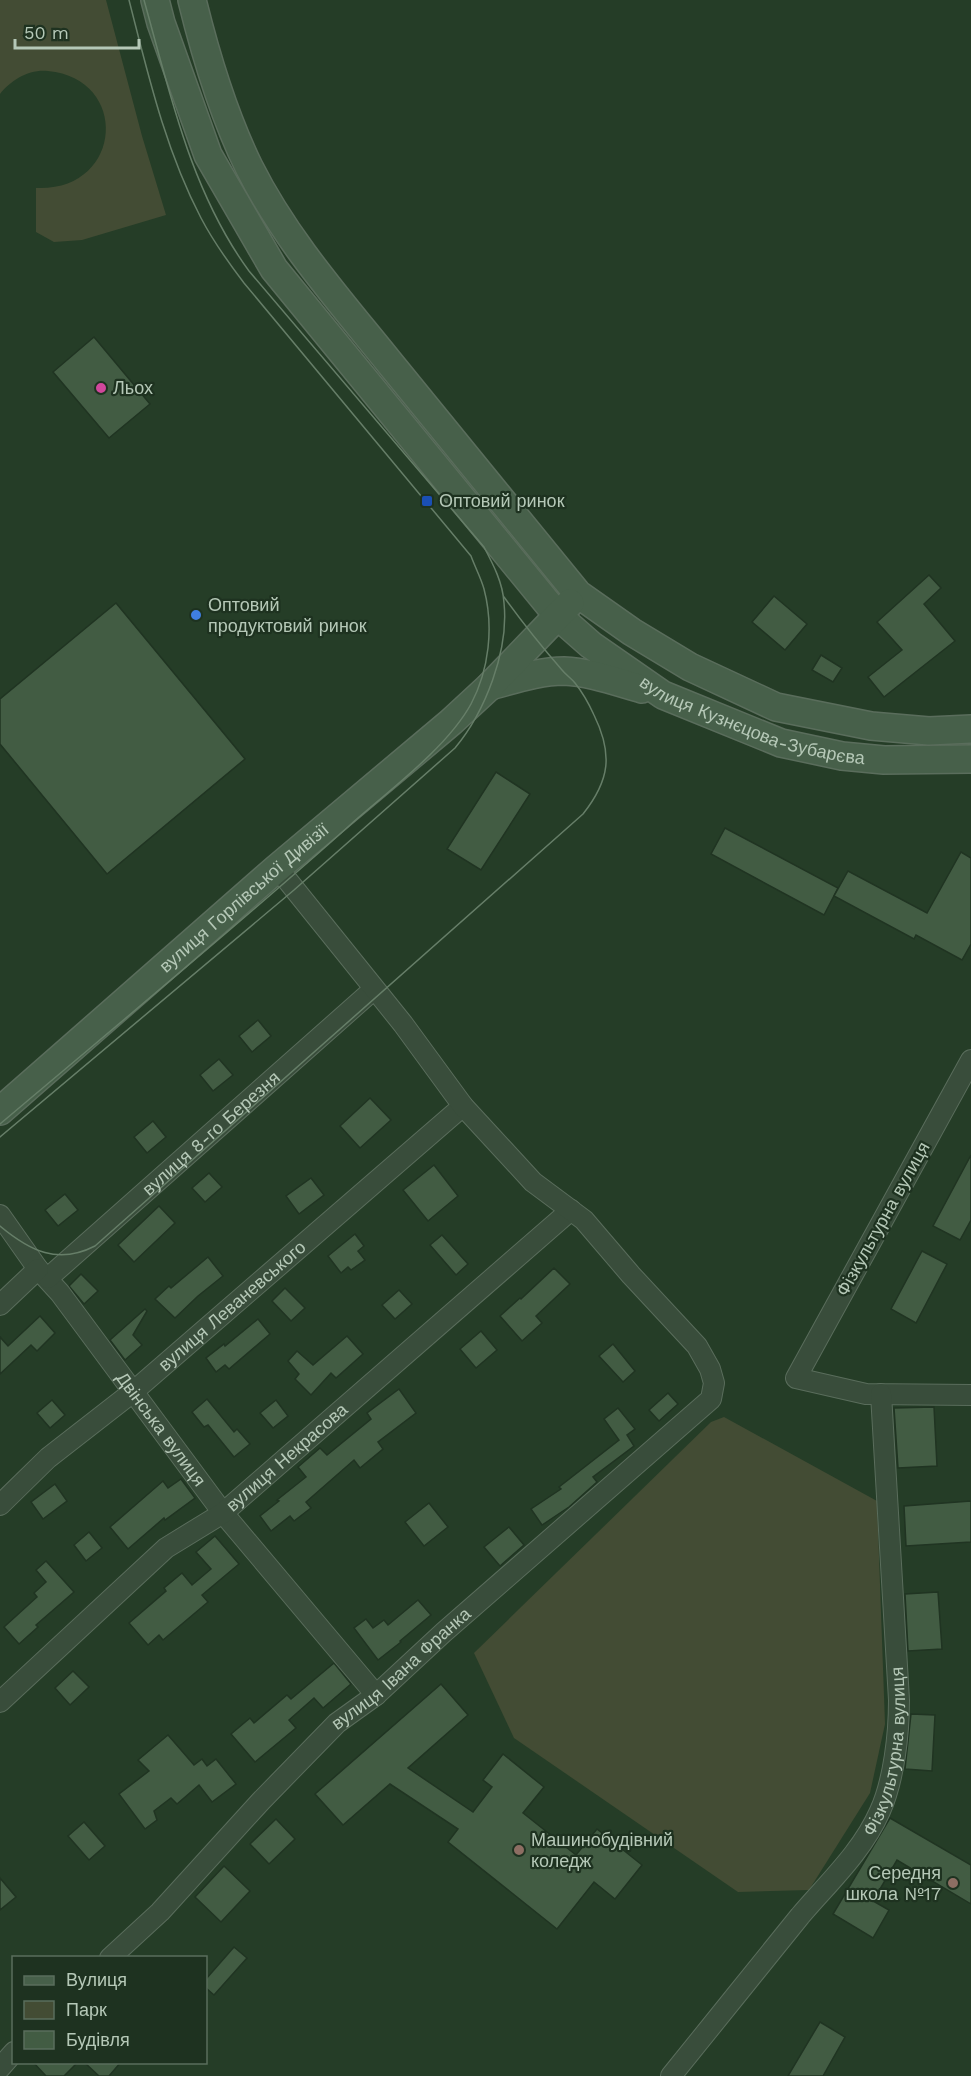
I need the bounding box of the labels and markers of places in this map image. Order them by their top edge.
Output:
place label: Льох [113,377,153,398]
marker: Льох [94,381,108,395]
place label: Оптовий ринок [439,490,565,511]
marker: Оптовий ринок [420,494,434,508]
place label: Оптовий продуктовий ринок [208,594,367,636]
marker: Оптовий продуктовий ринок [189,608,203,622]
place label: Машинобудівний коледж [531,1829,673,1871]
marker: Машинобудівний коледж [512,1843,526,1857]
place label: Середня школа №17 [845,1862,941,1904]
marker: Середня школа №17 [946,1876,960,1890]

